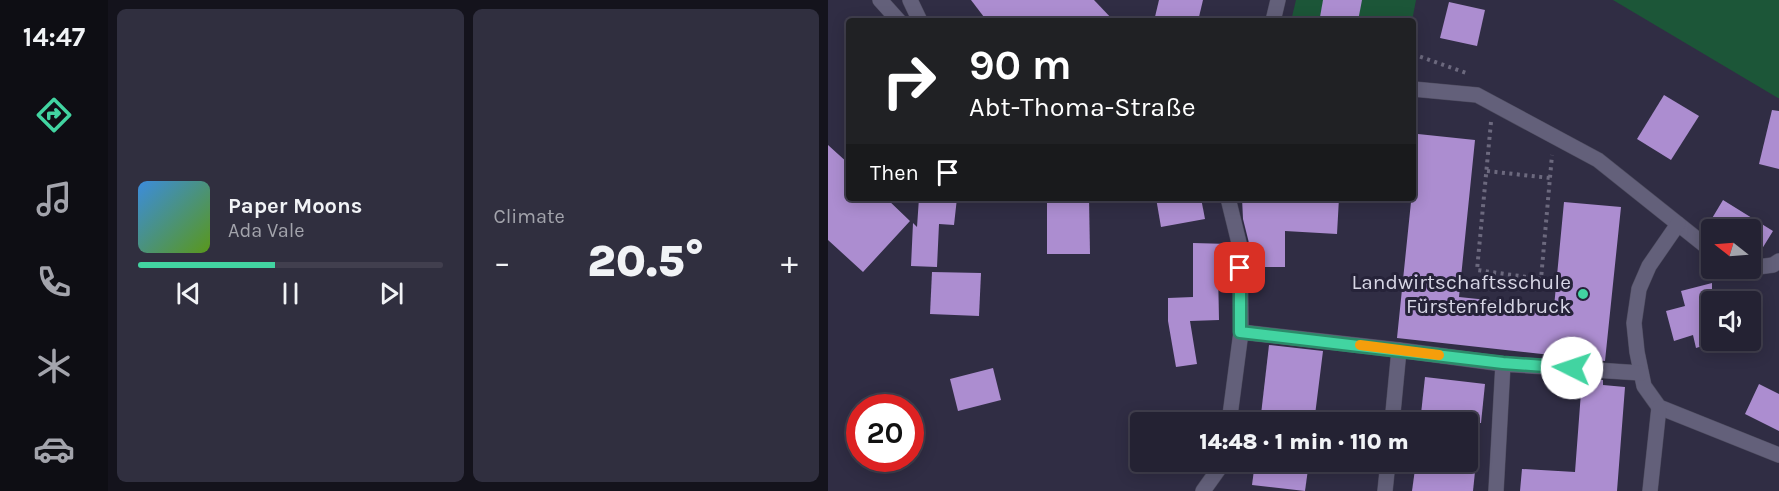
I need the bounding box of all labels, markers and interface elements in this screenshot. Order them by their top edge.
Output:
text: 14:47 [23,21,85,53]
text: 90 m [969,40,1072,90]
icon: right [870,42,948,120]
text: Abt-Thoma-Straße [969,91,1196,123]
icon: directions [33,94,75,136]
icon: arrive [931,156,964,189]
text: Then [870,160,919,186]
icon: music [33,178,75,220]
text: Paper Moons [228,193,362,219]
text: Climate [494,205,565,228]
text: Ada Vale [228,219,305,242]
north arrow [1701,219,1761,279]
map controls [1701,219,1761,351]
text: 20.5° [587,235,704,287]
pin [1214,242,1265,293]
text: − [494,243,511,281]
text: + [781,243,798,281]
icon: arrive [1223,251,1256,284]
icon: phone [33,261,75,303]
place label: Landwirtschaftsschule Fürstenfeldbruck [1351,270,1571,318]
icon: previous [172,277,205,310]
icon: pause [274,277,307,310]
icon: next [375,277,408,310]
marker: Landwirtschaftsschule Fürstenfeldbruck [1576,287,1590,301]
button: sound [1701,291,1761,351]
position arrow [1540,336,1604,400]
icon: climate [33,345,75,387]
speed limit sign: 20 [846,394,924,472]
icon: car [33,428,75,470]
text: 14:48 · 1 min · 110 m [1199,429,1409,455]

